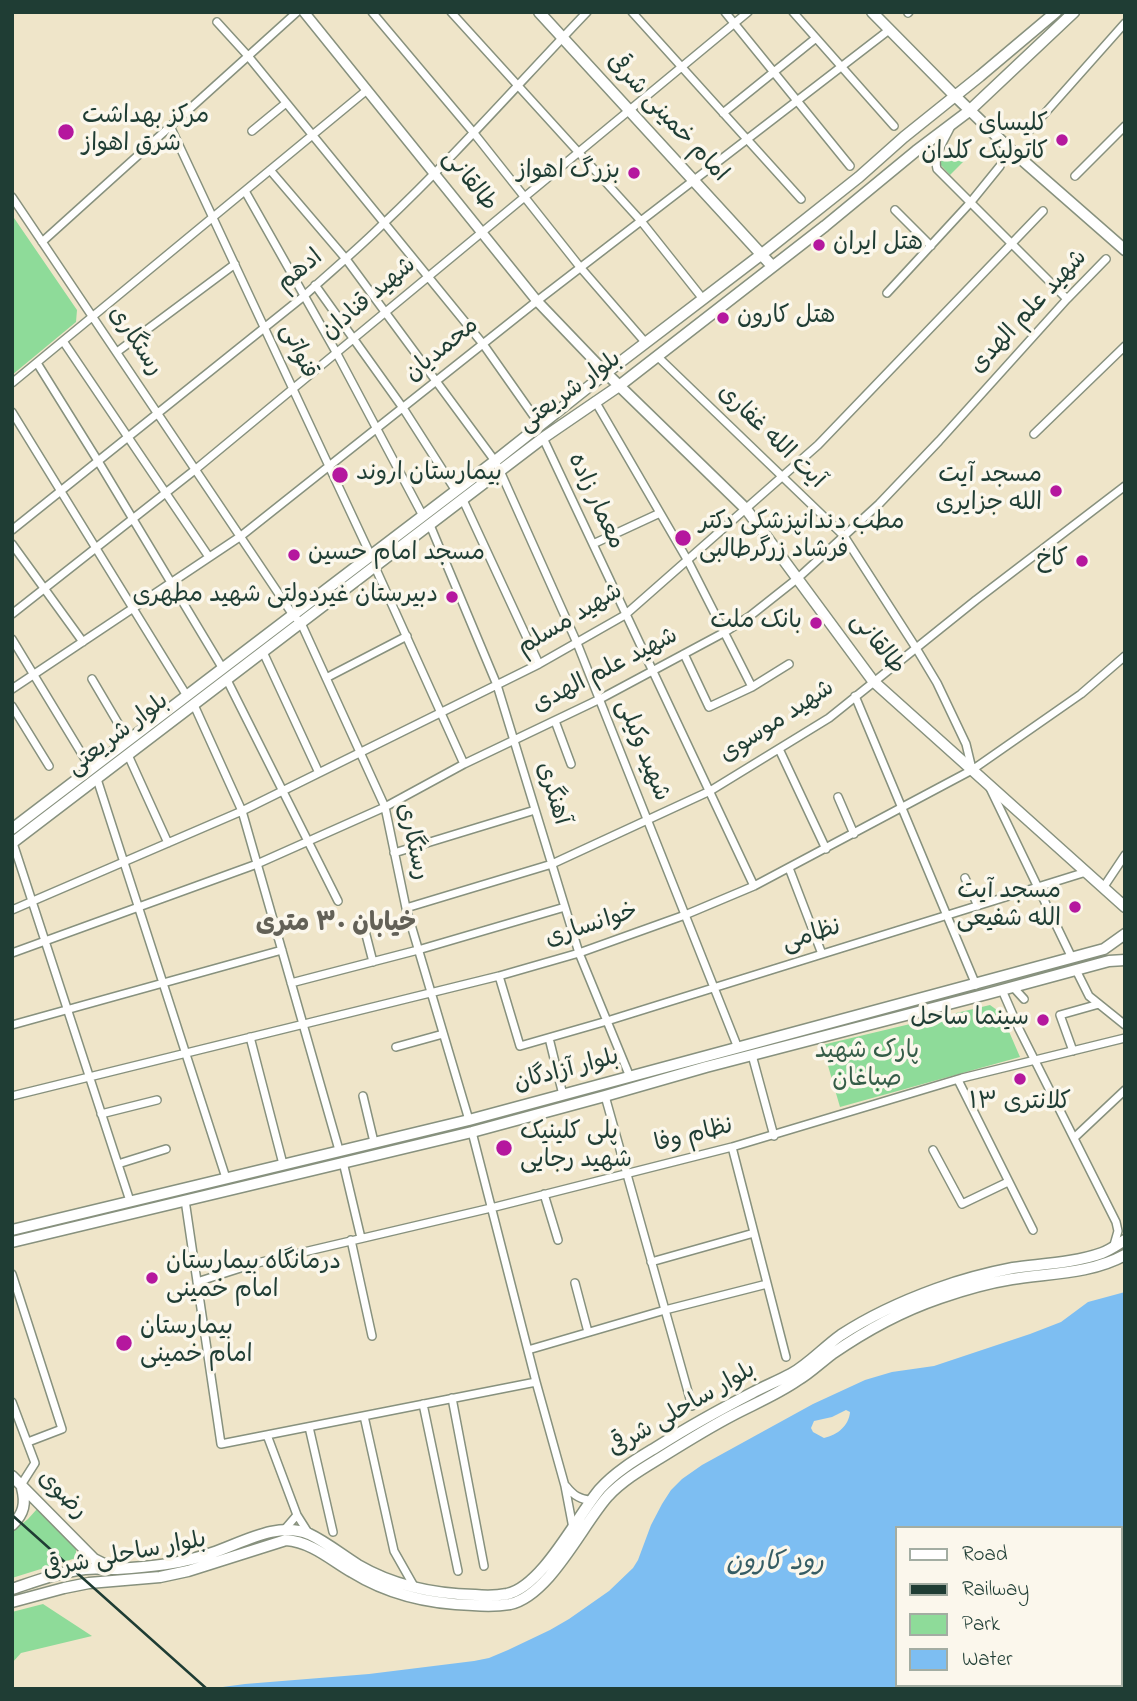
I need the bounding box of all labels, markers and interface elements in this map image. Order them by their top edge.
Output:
street label: امام خمینی شرقی [599,49,733,189]
place label: مرکز بهداشت شرق اهواز [82,104,209,160]
place label: کلیسای کاتولیک کلدان [921,112,1048,168]
marker: مرکز بهداشت شرق اهواز [56,122,76,142]
marker: کلیسای کاتولیک کلدان [1054,132,1070,148]
street label: طالقانی [434,145,502,219]
place label: بزرگ اهواز [517,159,620,187]
marker: بزرگ اهواز [626,165,642,181]
place label: هتل ایران [833,231,923,259]
marker: هتل ایران [811,237,827,253]
street label: ادهم [272,244,330,300]
street label: شهید علم الهدی [965,245,1095,381]
street label: شهید قنادان [317,252,423,348]
street label: رستگاری [100,302,168,382]
place label: هتل کارون [737,304,836,332]
marker: هتل کارون [715,310,731,326]
street label: محمدیان [400,313,486,389]
street label: قنواتی [272,320,322,384]
street label: بلوار شریعتی [514,346,628,440]
street label: آیت الله غفاری [710,380,830,496]
street label: معمار زاده [559,449,629,555]
place label: بیمارستان اروند [356,461,502,489]
place label: مسجد آیت الله جزایری [936,463,1042,519]
marker: بیمارستان اروند [330,465,350,485]
marker: مسجد آیت الله جزایری [1048,483,1064,499]
place label: مطب دندانپزشکی دکتر فرشاد زرگرطالبی [699,510,905,566]
marker: مطب دندانپزشکی دکتر فرشاد زرگرطالبی [673,528,693,548]
place label: مسجد امام حسین [308,541,485,569]
marker: مسجد امام حسین [286,547,302,563]
place label: کاخ [1036,547,1068,575]
marker: کاخ [1074,553,1090,569]
street label: شهید مسلم [513,578,629,664]
place label: دبیرستان غیردولتی شهید مطهری [133,583,438,611]
marker: دبیرستان غیردولتی شهید مطهری [444,589,460,605]
street label: طالقانی [842,608,910,682]
place label: بانک ملت [710,609,802,637]
marker: بانک ملت [808,615,824,631]
street label: شهید علم الهدی [528,623,684,721]
street label: شهید موسوی [715,675,841,771]
street label: بلوار شریعتی [62,688,176,784]
street label: شهید وکیلی [608,696,674,806]
street label: آهنگری [528,759,574,829]
street label: رستگاری [388,801,434,883]
place label: مسجد آیت الله شفیعی [957,879,1061,935]
street label: خوانساری [542,899,642,955]
marker: مسجد آیت الله شفیعی [1067,899,1083,915]
district label: خیابان ۳۰ متری [256,910,416,942]
street label: نظامی [779,915,845,959]
place label: سینما ساحل [910,1006,1029,1034]
marker: سینما ساحل [1035,1012,1051,1028]
park label: پارک شهید صباغان [815,1039,919,1095]
street label: بلوار آزادگان [511,1044,623,1100]
marker: کلانتری ۱۳ [1012,1071,1028,1087]
place label: کلانتری ۱۳ [969,1090,1071,1118]
street label: نظام وفا [652,1113,736,1161]
place label: پلی کلینیک شهید رجایی [520,1120,632,1176]
marker: پلی کلینیک شهید رجایی [494,1138,514,1158]
place label: درمانگاه بیمارستان امام خمینی [166,1250,341,1306]
marker: درمانگاه بیمارستان امام خمینی [144,1270,160,1286]
place label: بیمارستان امام خمینی [140,1315,253,1371]
marker: بیمارستان امام خمینی [114,1333,134,1353]
street label: بلوار ساحلی شرقی [604,1357,762,1465]
street label: رضوی [30,1465,92,1527]
legend [895,1526,1123,1687]
street label: بلوار ساحلی شرقی [41,1527,209,1587]
text: Road [962,1540,1008,1570]
water label: رود کارون [726,1549,824,1581]
text: Railway [962,1575,1029,1605]
text: Park [962,1610,1000,1640]
text: Water [962,1645,1013,1675]

